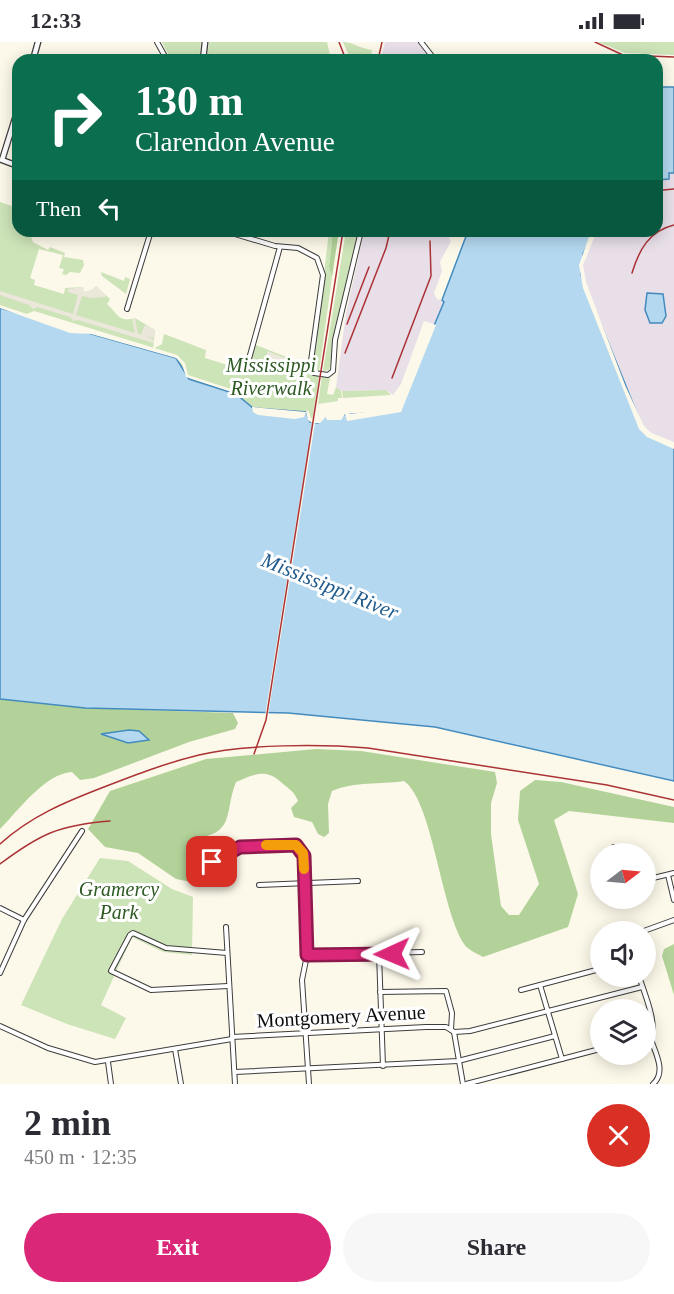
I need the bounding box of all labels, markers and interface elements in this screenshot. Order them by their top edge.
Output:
text: 12:33 [30,8,81,33]
icon: right [36,78,114,156]
text: 130 m [135,78,244,124]
text: Clarendon Avenue [135,127,335,157]
icon: left [93,192,126,225]
text: Then [36,196,81,221]
park label: Mississippi Riverwalk [225,354,316,399]
water label: Mississippi River [257,547,403,625]
pin [186,836,237,887]
north arrow [590,843,656,909]
map controls [590,843,656,1065]
icon: arrive [195,845,228,878]
park label: Gramercy Park [79,878,159,923]
button: sound [590,921,656,987]
position arrow [360,922,424,986]
button: layers [590,999,656,1065]
street label: Montgomery Avenue [256,1001,426,1032]
text: 2 min [24,1103,111,1143]
button: close [587,1104,650,1167]
text: 450 m · 12:35 [24,1146,137,1168]
button: Exit [24,1213,331,1282]
button: Share [343,1213,650,1282]

